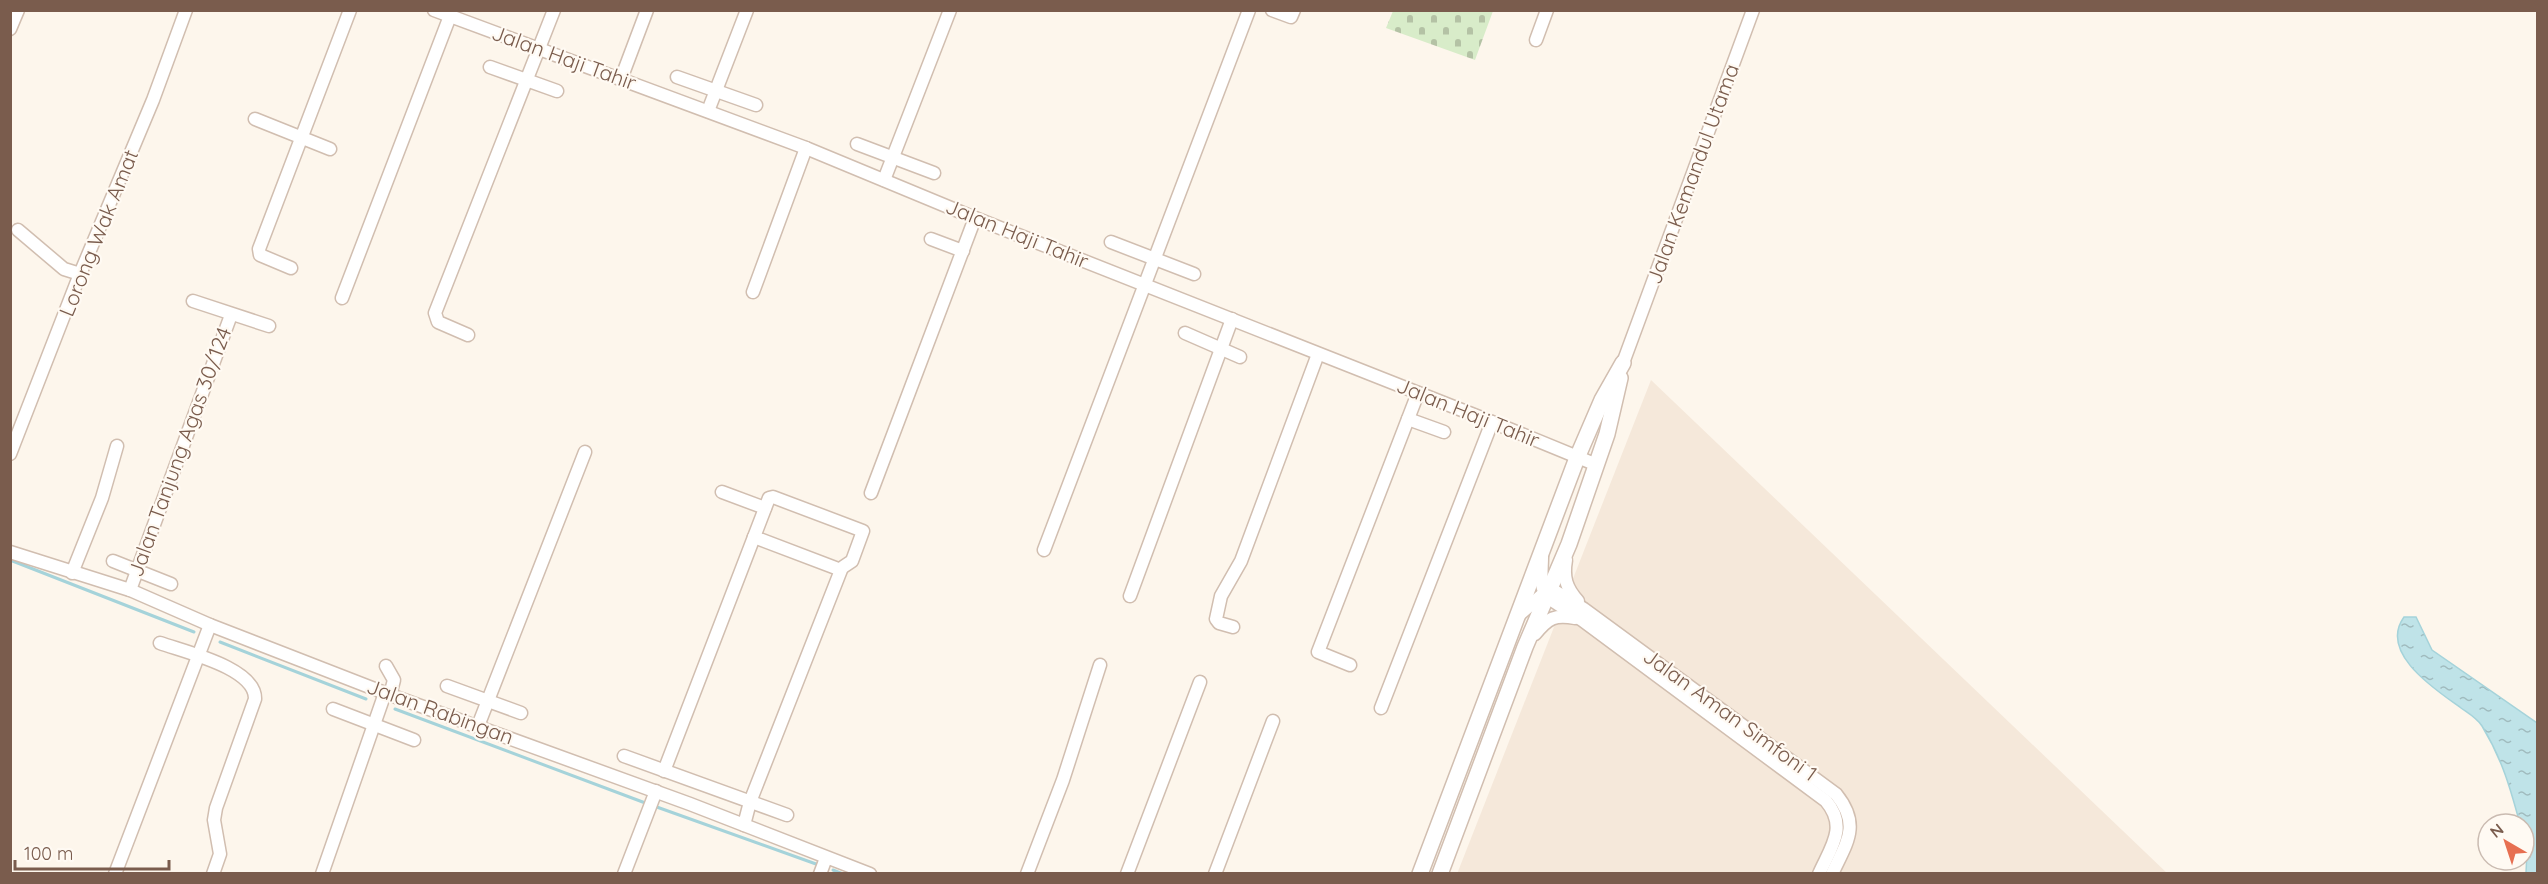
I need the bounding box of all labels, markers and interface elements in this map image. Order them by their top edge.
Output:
street label: Jalan Haji Tahir [489,19,640,95]
street label: Jalan Kemandul Utama [1640,60,1744,287]
street label: Lorong Wak Amat [53,145,143,320]
street label: Jalan Haji Tahir [942,193,1093,274]
street label: Jalan Tanjung Agas 30/124 [122,323,236,580]
street label: Jalan Haji Tahir [1393,372,1544,453]
street label: Jalan Aman Simfoni 1 [1639,642,1823,786]
street label: Jalan Rabingan [363,672,517,750]
north arrow [2476,812,2536,872]
text: N [2486,819,2507,842]
scale bar [15,833,170,871]
text: 100 m [24,842,73,865]

